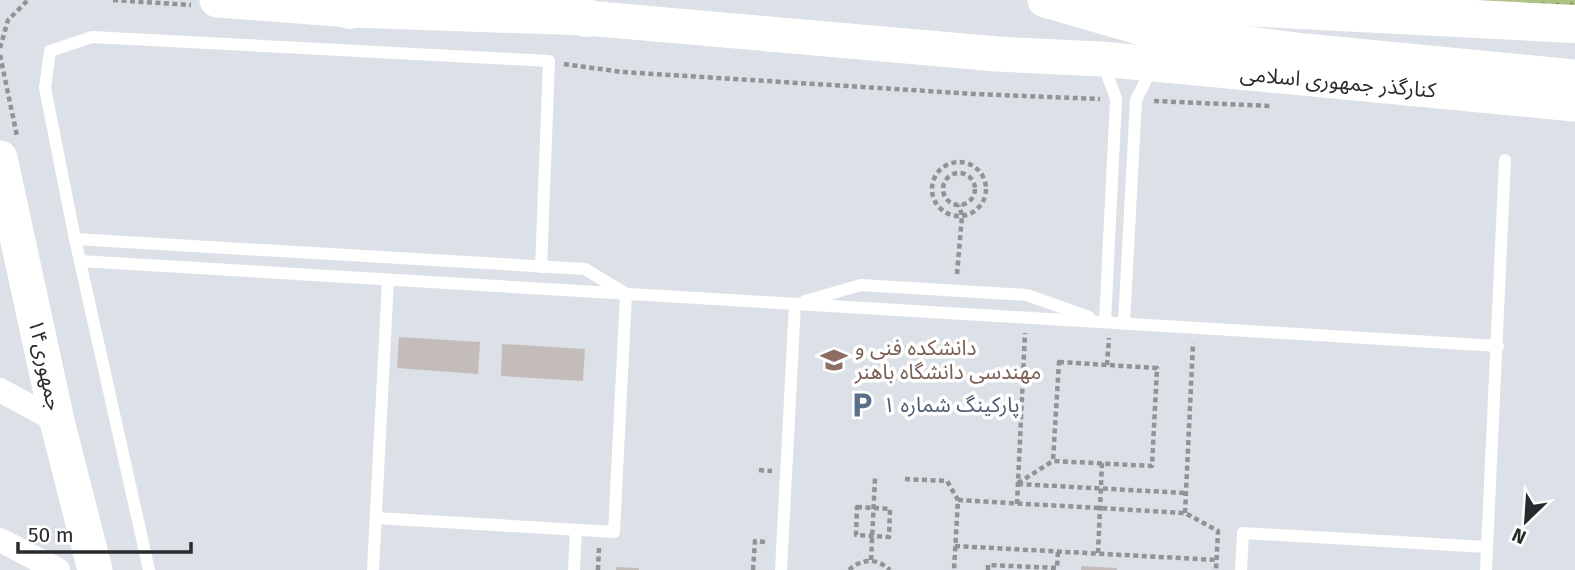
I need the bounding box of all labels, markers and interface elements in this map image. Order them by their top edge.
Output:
street label: کنارگذر جمهوری اسلامی [1239,60,1437,104]
street label: جمهوری۱۴ [23,317,67,413]
place label: دانشکده فنی و مهندسی دانشگاه باهنر [854,335,1041,385]
school or university icon: دانشکده فنی و مهندسی دانشگاه باهنر [819,345,849,375]
parking icon: پارکینگ شماره ۱ [847,390,877,420]
place label: پارکینگ شماره ۱ [883,392,1020,418]
north arrow [1491,486,1561,556]
scale bar [18,510,191,554]
text: 50 m [28,522,74,548]
text: N [1508,523,1530,549]

